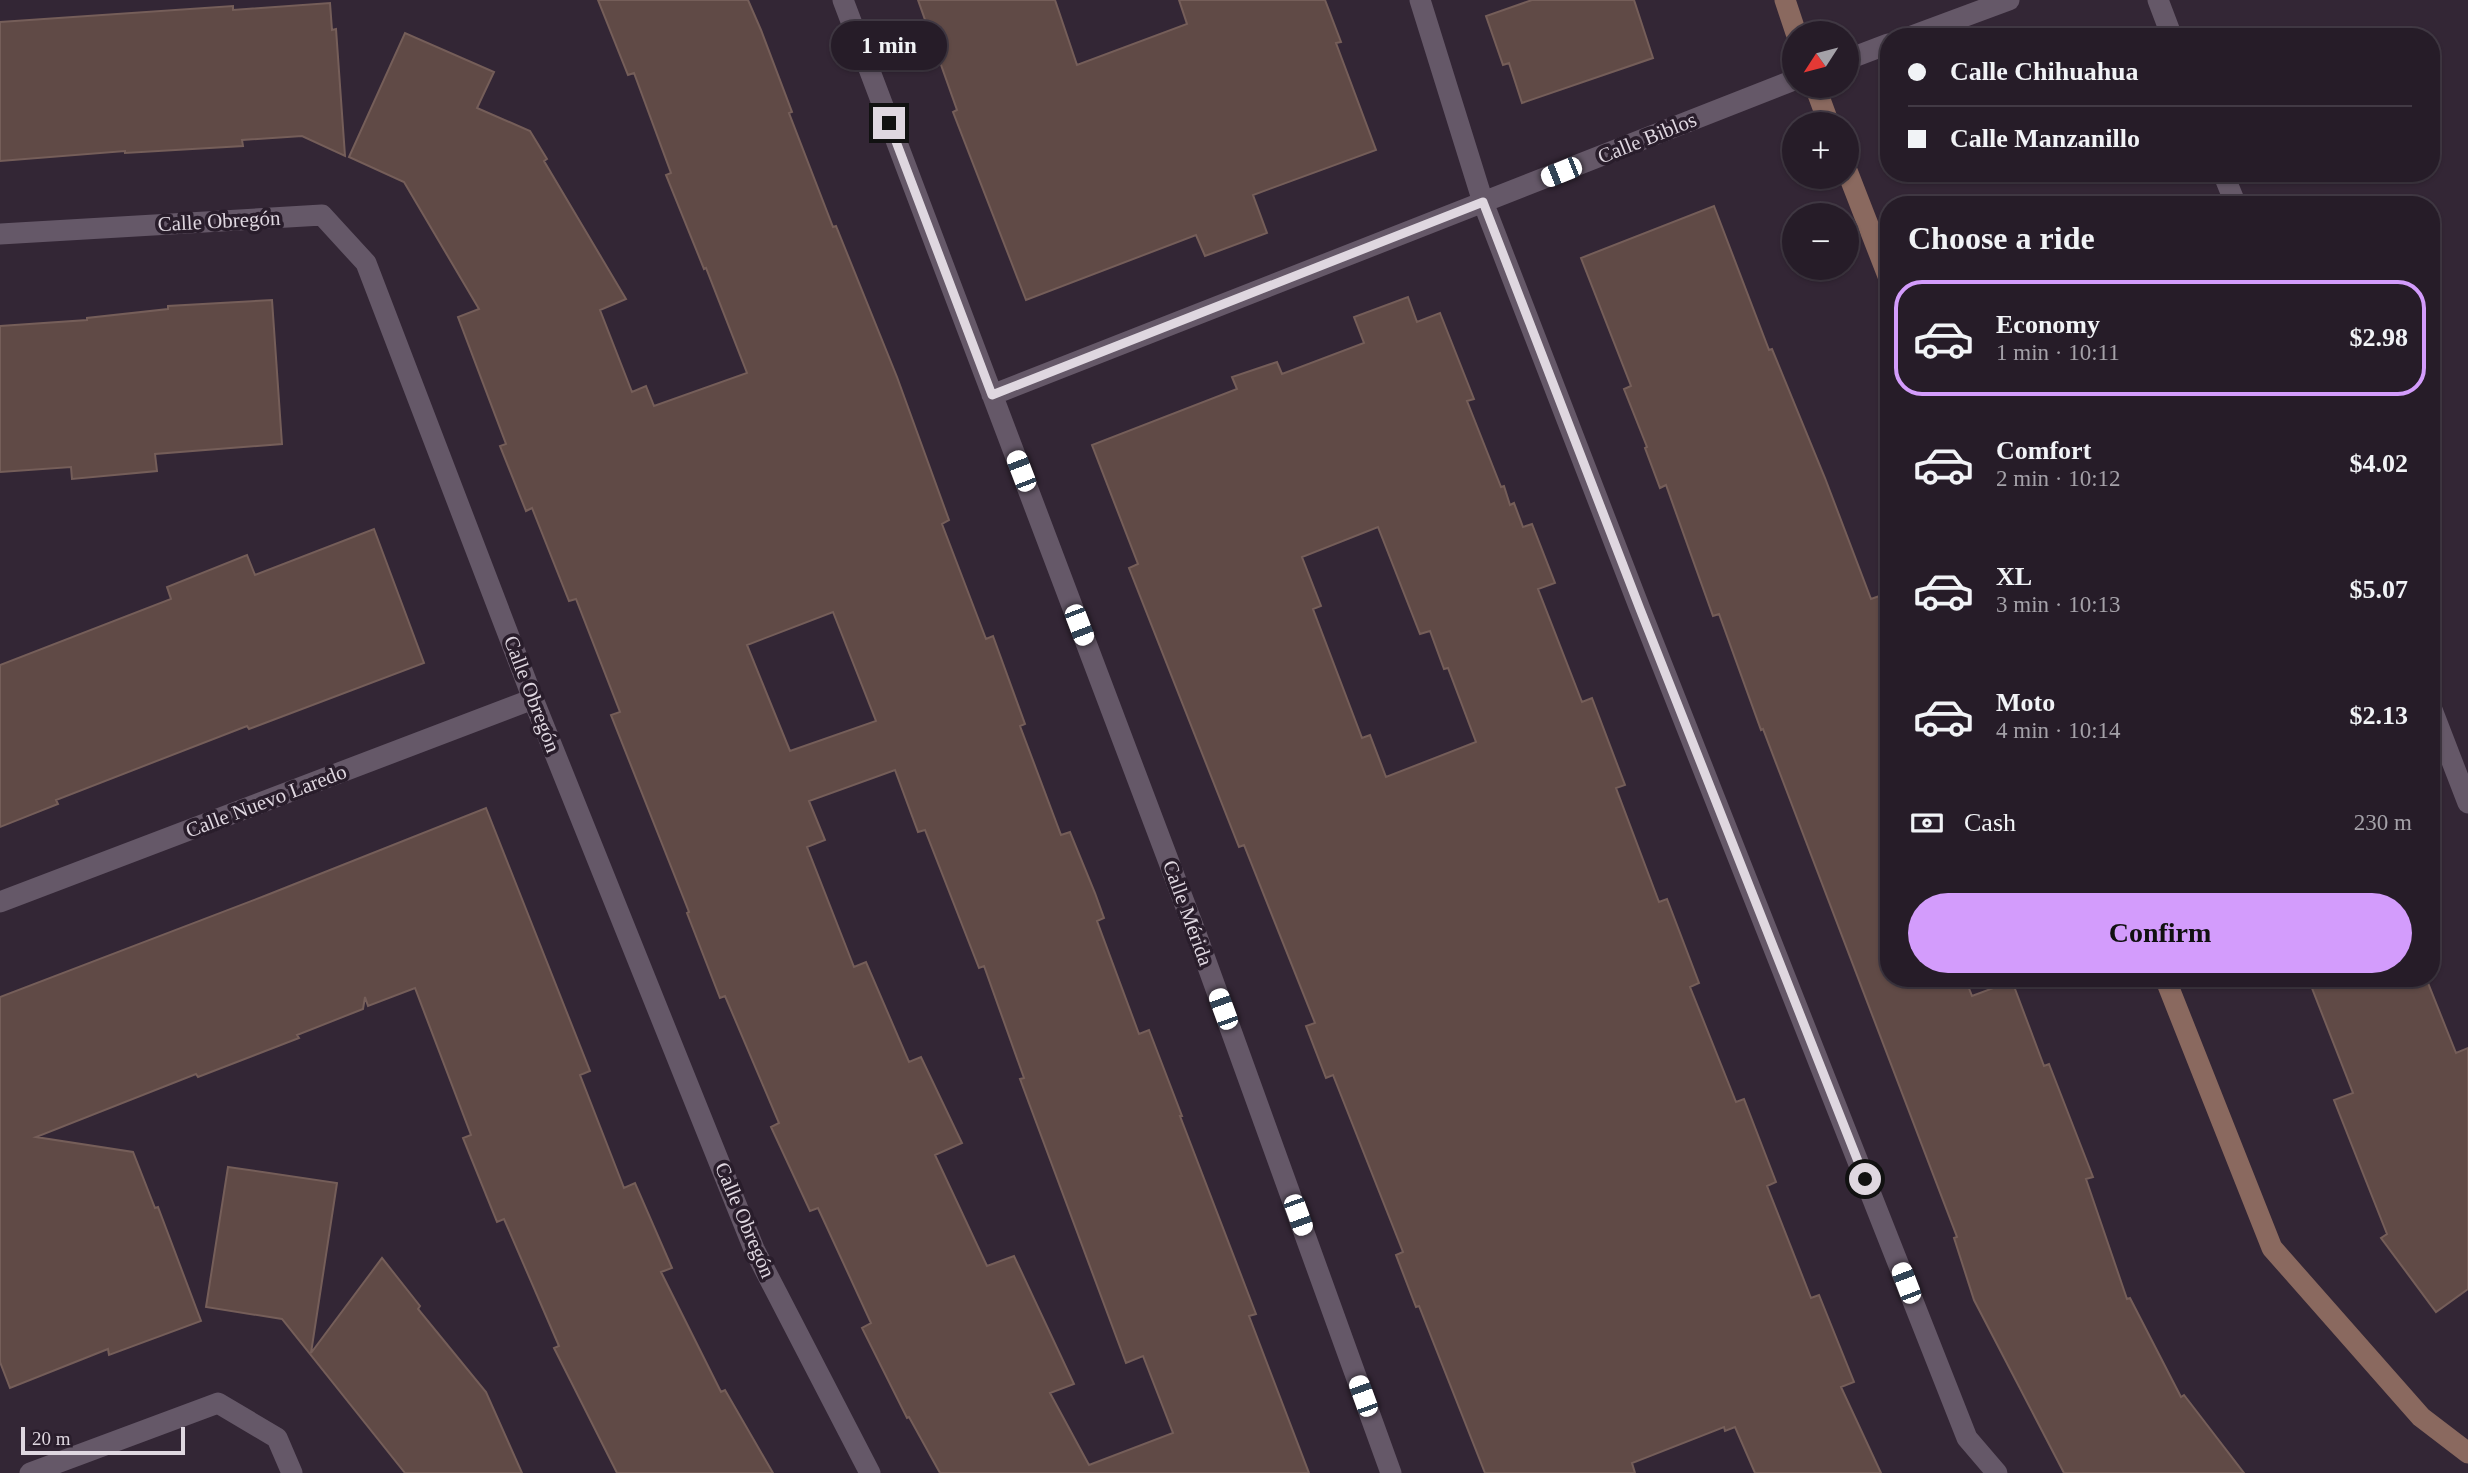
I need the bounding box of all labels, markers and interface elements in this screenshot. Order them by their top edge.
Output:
north arrow [1782,21,1858,98]
map controls [1782,21,1859,280]
callout: 1 min [831,22,947,71]
text: 1 min [861,33,917,58]
text: Calle Chihuahua [1950,57,2139,86]
route end [873,107,905,139]
street label: Calle Biblos [1594,107,1700,169]
button: + [1782,112,1859,189]
text: Calle Manzanillo [1950,124,2140,153]
car [1538,154,1585,190]
button: − [1782,203,1859,280]
street label: Calle Obregón [157,206,282,236]
text: Choose a ride [1908,220,2095,256]
icon: car [1912,307,1975,370]
text: Economy [1996,310,2100,339]
text: $2.98 [2350,323,2408,352]
text: 1 min · 10:11 [1996,340,2120,365]
icon: car [1912,433,1975,496]
text: Comfort [1996,436,2091,465]
car [1004,448,1039,494]
text: $4.02 [2350,449,2408,478]
text: 2 min · 10:12 [1996,466,2121,491]
icon: car [1912,559,1975,622]
text: XL [1996,562,2032,591]
text: $5.07 [2350,575,2408,604]
text: 3 min · 10:13 [1996,592,2121,617]
car [1062,602,1097,648]
street label: Calle Obregón [499,632,565,756]
icon: car [1912,685,1975,748]
text: Moto [1996,688,2055,717]
text: $2.13 [2350,701,2408,730]
text: 4 min · 10:14 [1996,718,2121,743]
street label: Calle Nuevo Laredo [182,759,350,843]
icon: cash [1908,804,1946,842]
text: Cash [1964,808,2016,837]
text: 230 m [2354,810,2412,835]
street label: Calle Mérida [1158,857,1218,970]
button: Confirm [1908,893,2412,973]
car [1206,986,1241,1032]
street label: Calle Obregón [710,1159,780,1282]
route start [1849,1163,1881,1195]
car [1281,1192,1316,1238]
car [1889,1260,1924,1306]
car [1346,1373,1381,1419]
scale bar [21,1424,186,1456]
text: 20 m [32,1428,71,1449]

